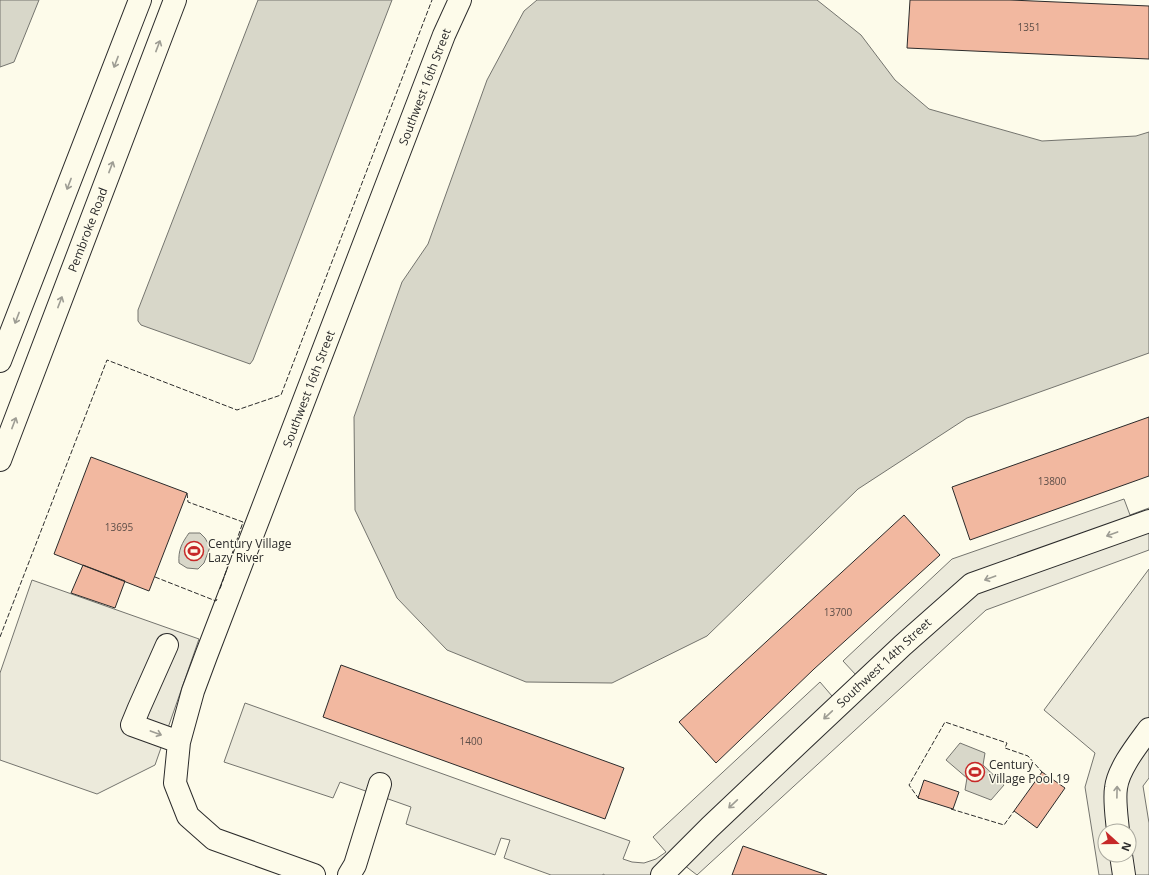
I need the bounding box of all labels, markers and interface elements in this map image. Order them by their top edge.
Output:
house number: 1351 [1018,20,1040,34]
street label: Southwest 16th Street [394,26,455,148]
one-way arrow [154,40,162,52]
one-way arrow [111,56,119,68]
one-way arrow [108,162,116,174]
one-way arrow [64,177,72,189]
street label: Pembroke Road [64,185,111,275]
one-way arrow [57,296,65,308]
one-way arrow [12,311,20,323]
street label: Southwest 16th Street [278,328,339,450]
one-way arrow [10,418,18,430]
house number: 13800 [1038,474,1067,488]
house number: 13695 [105,520,134,534]
one-way arrow [1106,531,1119,538]
place label: Century Village Lazy River [208,535,292,566]
sports icon: Century Village Lazy River [183,540,205,562]
one-way arrow [984,575,997,582]
house number: 13700 [824,605,853,619]
street label: Southwest 14th Street [833,614,935,711]
one-way arrow [823,710,833,719]
one-way arrow [149,730,161,738]
house number: 1400 [460,734,483,748]
place label: Century Village Pool 19 [989,756,1070,787]
sports icon: Century Village Pool 19 [964,761,986,783]
one-way arrow [1113,786,1120,799]
one-way arrow [728,800,738,809]
north arrow [1097,823,1137,863]
text: N [1118,840,1135,854]

